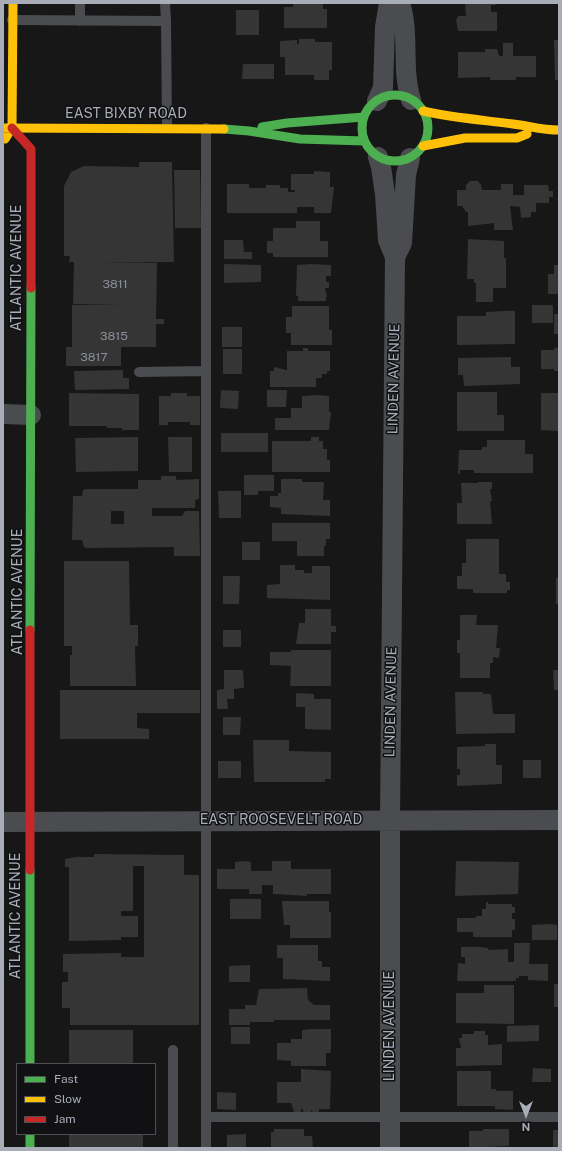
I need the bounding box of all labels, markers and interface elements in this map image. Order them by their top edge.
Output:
street label: EAST BIXBY ROAD [65,106,187,122]
street label: ATLANTIC AVENUE [9,205,25,331]
house number: 3811 [102,277,128,291]
street label: LINDEN AVENUE [385,324,403,434]
house number: 3815 [100,329,128,343]
house number: 3817 [80,350,108,364]
street label: ATLANTIC AVENUE [10,529,26,655]
street label: LINDEN AVENUE [382,647,400,757]
street label: EAST ROOSEVELT ROAD [200,812,362,828]
street label: ATLANTIC AVENUE [8,853,24,979]
street label: LINDEN AVENUE [382,971,398,1081]
legend [16,1063,156,1135]
text: Fast [54,1072,78,1086]
text: Slow [54,1092,81,1106]
north arrow [506,1095,546,1135]
text: Jam [54,1112,76,1126]
text: N [522,1121,530,1133]

